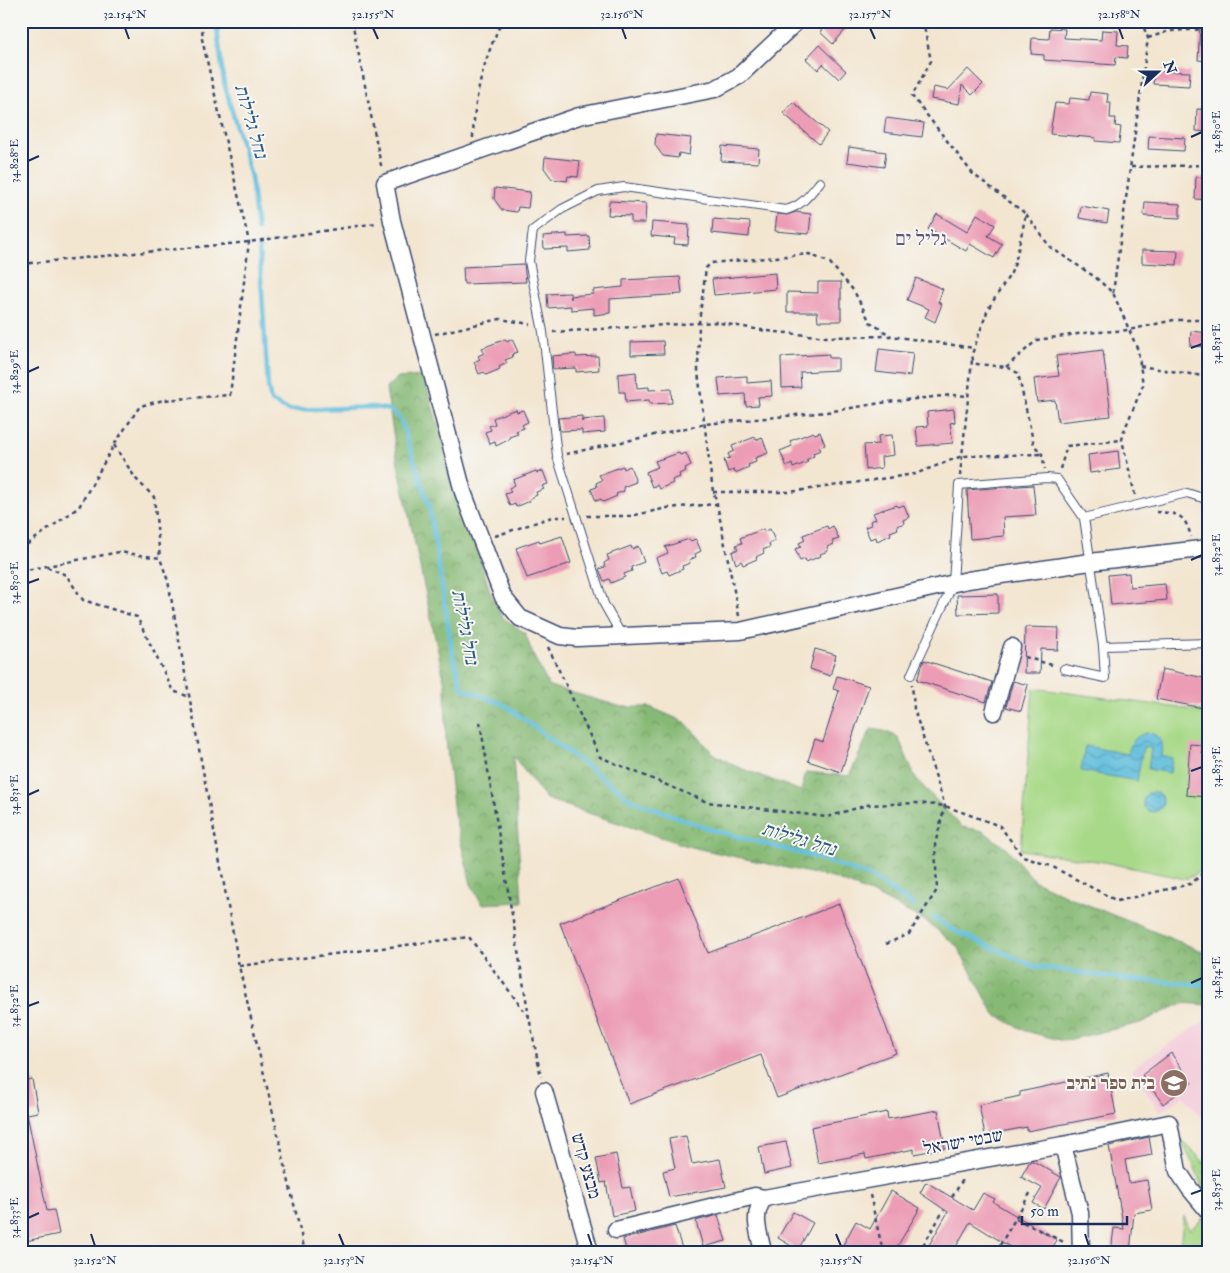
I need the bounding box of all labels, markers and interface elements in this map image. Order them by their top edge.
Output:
text: 32.154°N [103,7,147,22]
text: 32.155°N [352,7,395,22]
text: 32.156°N [600,7,644,22]
text: 32.157°N [848,7,892,22]
text: 32.158°N [1097,7,1141,22]
north arrow [1132,48,1182,98]
text: N [1159,58,1180,77]
water label: נחל גלילות [229,81,273,162]
text: 34.830°E [1209,110,1224,153]
text: 34.828°E [7,139,22,183]
district label: גליל ים [895,226,947,251]
text: 34.831°E [1209,323,1224,365]
text: 34.829°E [7,349,22,394]
text: 34.832°E [1209,533,1224,576]
text: 34.830°E [7,561,22,604]
water label: נחל גלילות [446,588,484,668]
text: 34.833°E [1209,746,1224,788]
text: 34.831°E [7,774,22,816]
water label: נחל גלילות [759,816,840,862]
text: 34.834°E [1209,956,1224,1000]
text: 34.832°E [7,984,22,1027]
school or university icon: בית ספר נתיב [1159,1068,1189,1098]
place label: בית ספר נתיב [1066,1072,1155,1095]
street label: שבטי ישראל [921,1124,1005,1160]
street label: מבצע קדש [566,1131,606,1201]
text: 34.835°E [1209,1169,1224,1211]
scale bar [1022,1193,1128,1225]
text: 34.833°E [7,1197,22,1239]
text: 50 m [1030,1202,1059,1221]
text: 32.152°N [73,1253,117,1268]
text: 32.153°N [323,1253,365,1268]
text: 32.154°N [570,1253,614,1268]
text: 32.155°N [820,1253,863,1268]
text: 32.156°N [1067,1253,1111,1268]

